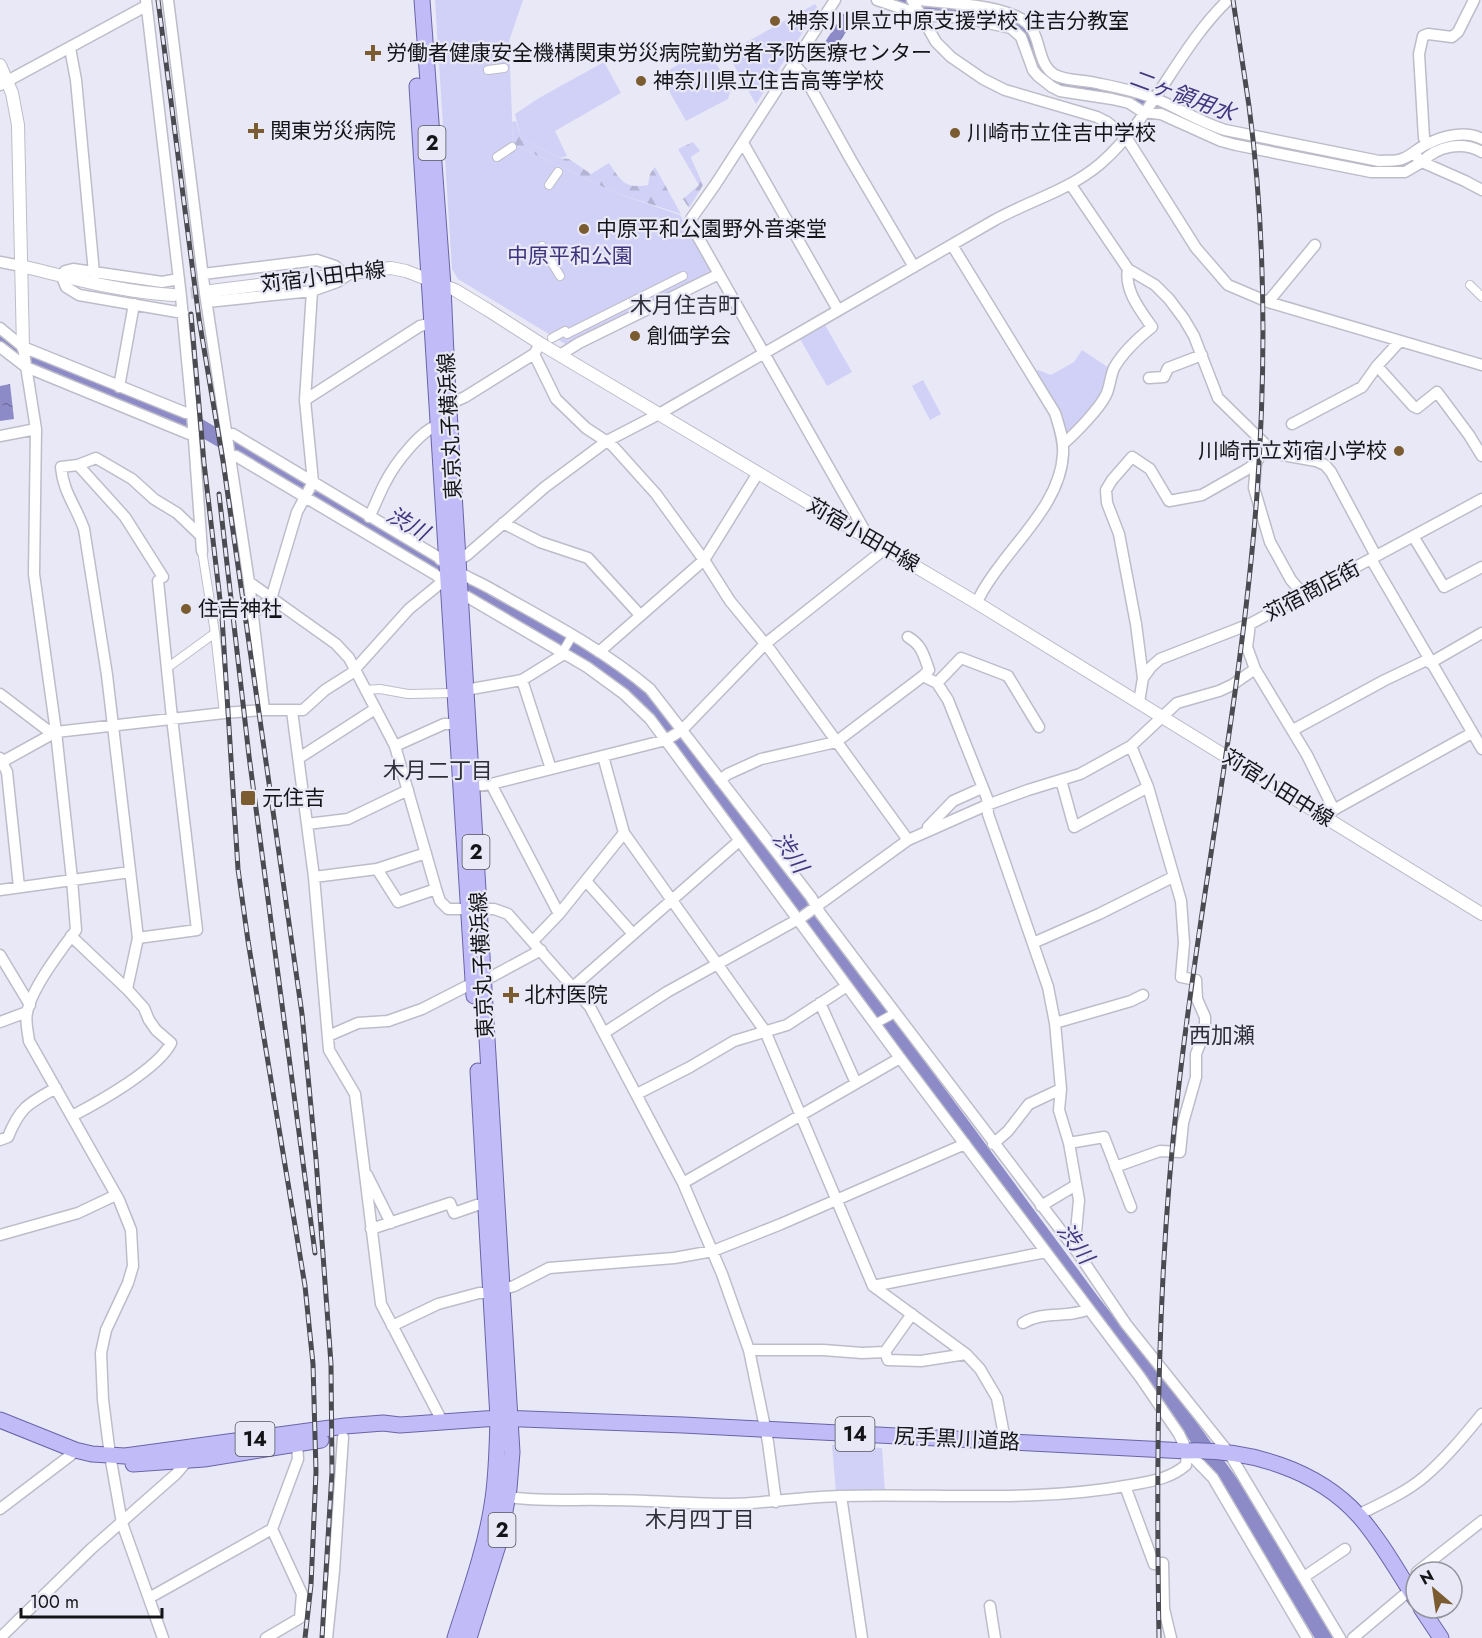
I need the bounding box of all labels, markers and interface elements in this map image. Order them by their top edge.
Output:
place label: 神奈川県立中原支援学校 住吉分教室 [787,6,1129,36]
marker: 神奈川県立中原支援学校 住吉分教室 [768,14,782,28]
place label: 労働者健康安全機構関東労災病院勤労者予防医療センター [386,38,932,68]
marker: 労働者健康安全機構関東労災病院勤労者予防医療センター [364,44,382,62]
water label: 二ヶ領用水 [1126,61,1242,130]
place label: 神奈川県立住吉高等学校 [653,66,884,96]
marker: 神奈川県立住吉高等学校 [634,74,648,88]
place label: 関東労災病院 [270,116,396,146]
place label: 川崎市立住吉中学校 [967,118,1156,148]
marker: 関東労災病院 [247,122,265,140]
road number: 2 [418,126,446,160]
marker: 川崎市立住吉中学校 [948,126,962,140]
place label: 中原平和公園野外音楽堂 [596,214,827,244]
marker: 中原平和公園野外音楽堂 [577,222,591,236]
park label: 中原平和公園 [507,241,633,271]
street label: 苅宿小田中線 [259,254,387,300]
district label: 木月住吉町 [630,289,740,321]
place label: 創価学会 [647,321,731,351]
marker: 創価学会 [628,329,642,343]
street label: 東京丸子横浜線 [431,352,469,500]
place label: 川崎市立苅宿小学校 [1198,436,1387,466]
marker: 川崎市立苅宿小学校 [1392,444,1406,458]
street label: 苅宿小田中線 [801,491,925,579]
water label: 渋川 [381,498,437,549]
street label: 苅宿商店街 [1259,553,1365,629]
place label: 住吉神社 [198,594,282,624]
marker: 住吉神社 [179,602,193,616]
street label: 苅宿小田中線 [1217,742,1339,834]
district label: 木月二丁目 [383,754,493,786]
place label: 元住吉 [262,783,325,813]
marker: 元住吉 [239,789,257,807]
water label: 渋川 [766,825,817,881]
road number: 2 [462,835,490,869]
street label: 東京丸子横浜線 [463,891,501,1039]
place label: 北村医院 [524,980,608,1010]
marker: 北村医院 [502,986,520,1004]
district label: 西加瀬 [1189,1019,1255,1051]
water label: 渋川 [1050,1216,1103,1272]
road number: 14 [836,1417,874,1451]
street label: 尻手黒川道路 [893,1421,1021,1457]
road number: 14 [236,1422,274,1456]
district label: 木月四丁目 [645,1503,755,1535]
road number: 2 [488,1513,516,1547]
north arrow [1404,1560,1464,1620]
text: N [1416,1564,1438,1590]
scale bar [21,1581,162,1619]
text: 100 m [30,1589,79,1615]

